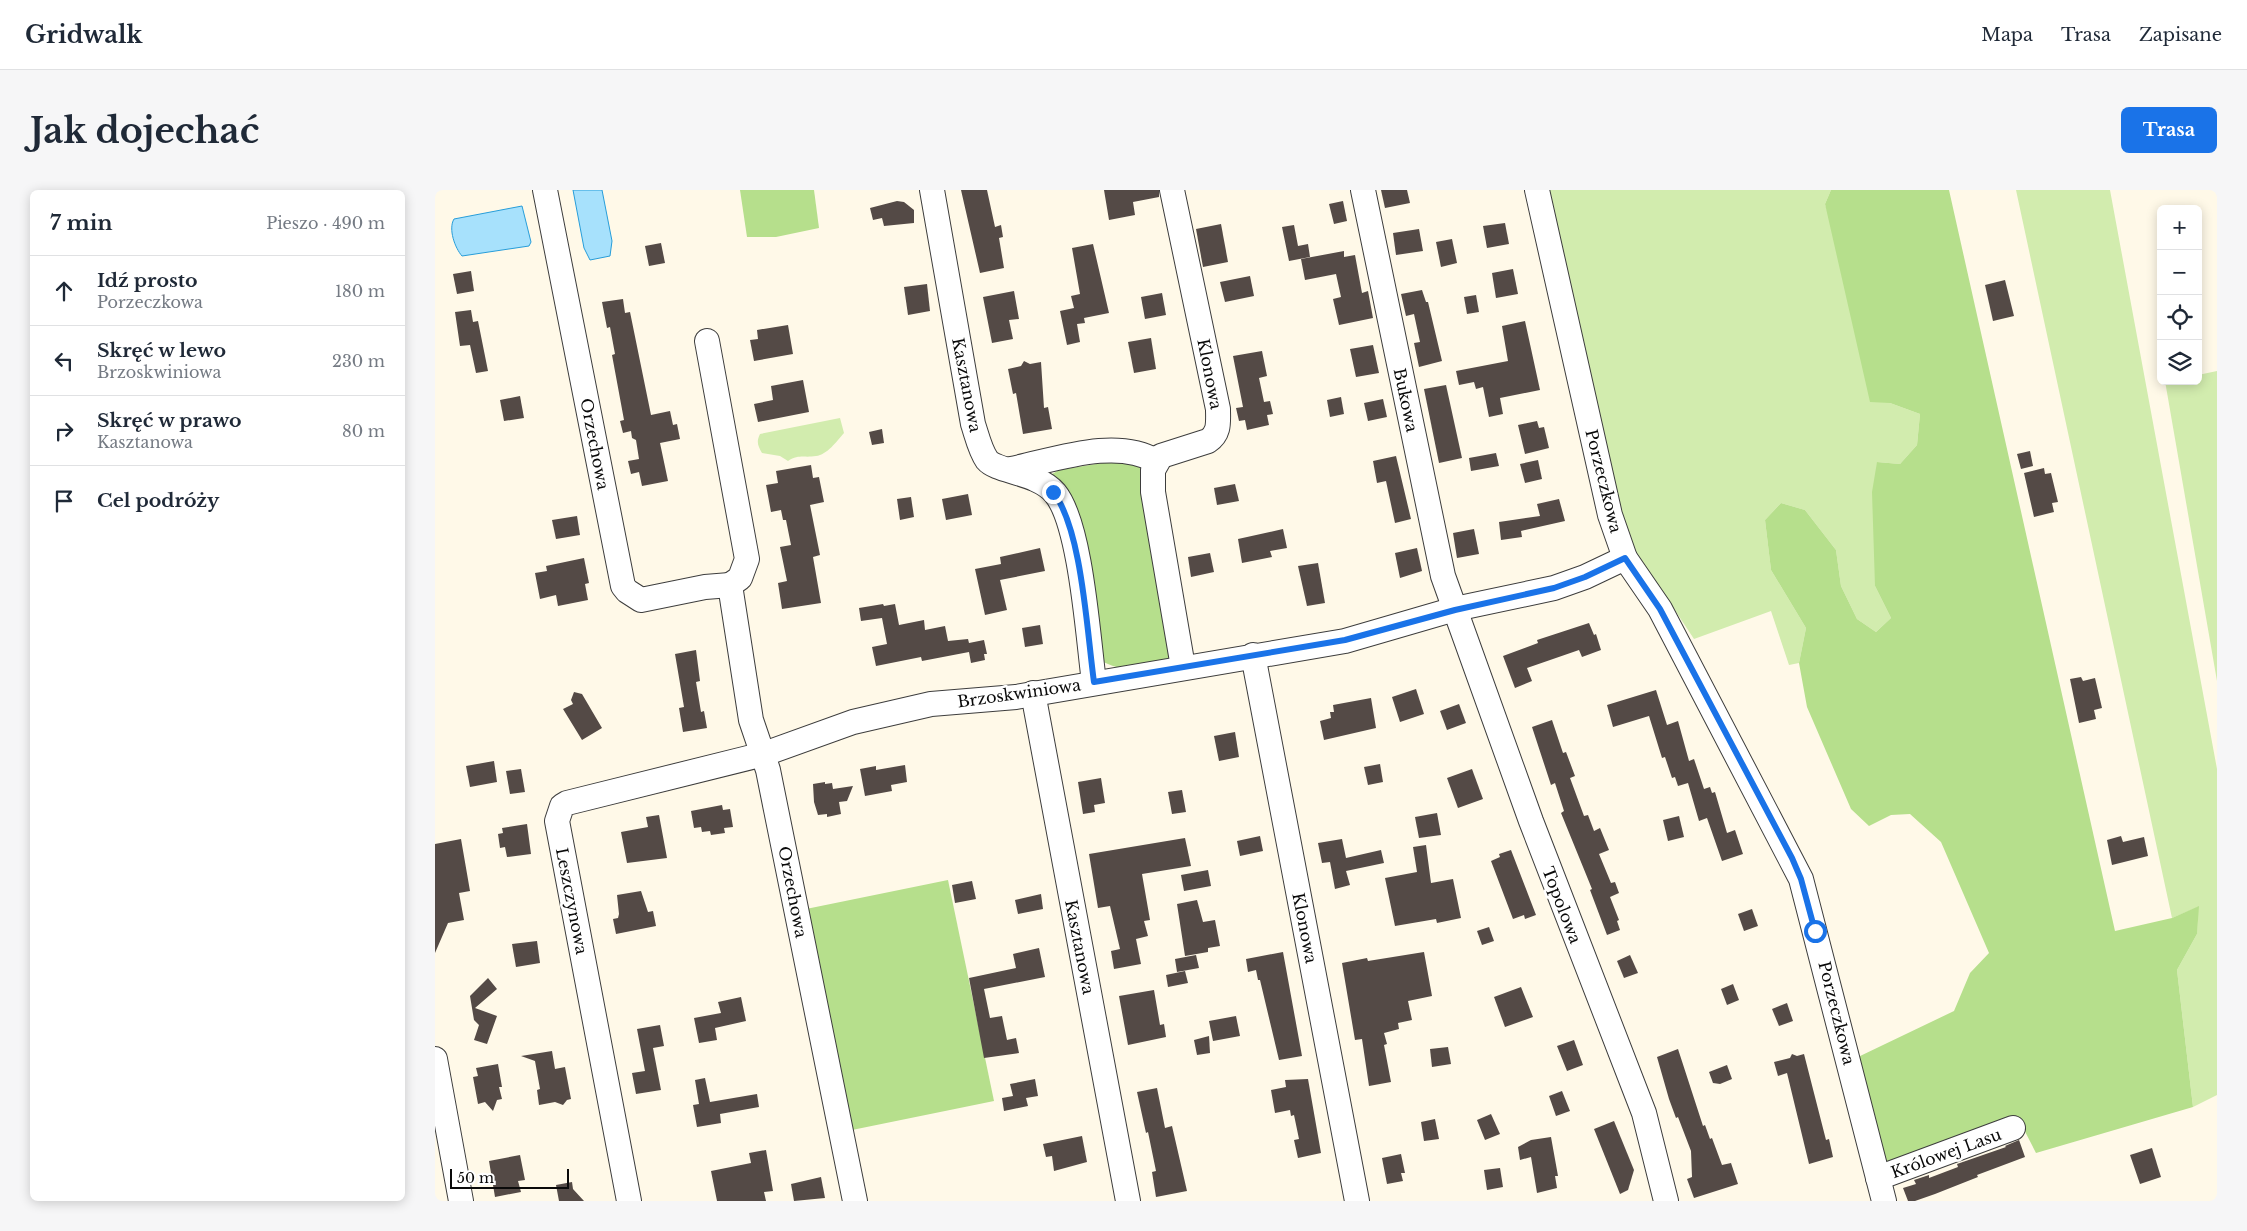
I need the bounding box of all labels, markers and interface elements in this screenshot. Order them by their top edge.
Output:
text: Gridwalk [25,20,142,49]
text: Mapa [1981,24,2033,46]
text: Trasa [2061,24,2111,46]
text: Zapisane [2139,24,2222,46]
button: Trasa [2121,107,2217,153]
text: Jak dojechać [30,109,259,152]
map controls [2157,205,2202,385]
button: + [2157,205,2202,250]
text: 7 min [50,210,113,236]
text: Pieszo · 490 m [266,213,385,233]
button: − [2157,250,2202,295]
text: Idź prosto [97,269,198,292]
icon: ahead [50,277,78,305]
text: 180 m [335,281,385,301]
text: Porzeczkowa [97,292,203,312]
button: locate [2157,295,2202,340]
street label: Kasztanowa [948,336,986,434]
street label: Klonowa [1193,337,1227,411]
text: Skręć w lewo [97,339,226,362]
button: layers [2157,340,2202,385]
icon: left [50,347,78,375]
text: 230 m [332,351,385,371]
text: Brzoskwiniowa [97,362,221,382]
street label: Bukowa [1389,366,1423,434]
street label: Orzechowa [576,396,614,492]
text: Skręć w prawo [97,409,242,432]
icon: right [50,417,78,445]
text: 80 m [342,421,385,441]
street label: Porzeczkowa [1581,427,1627,535]
text: Kasztanowa [97,432,193,452]
route end [1042,481,1065,504]
icon: arrive [50,487,78,515]
text: Cel podróży [97,489,219,512]
street label: Brzoskwiniowa [956,674,1082,712]
street label: Orzechowa [774,844,812,940]
street label: Leszczynowa [552,846,592,956]
street label: Topolowa [1538,864,1586,946]
street label: Klonowa [1288,891,1322,965]
street label: Kasztanowa [1061,898,1099,996]
route start [1804,920,1827,943]
street label: Porzeczkowa [1814,959,1860,1067]
street label: Królowej Lasu [1888,1124,2004,1182]
scale bar [450,1166,569,1189]
text: 50 m [457,1169,494,1187]

